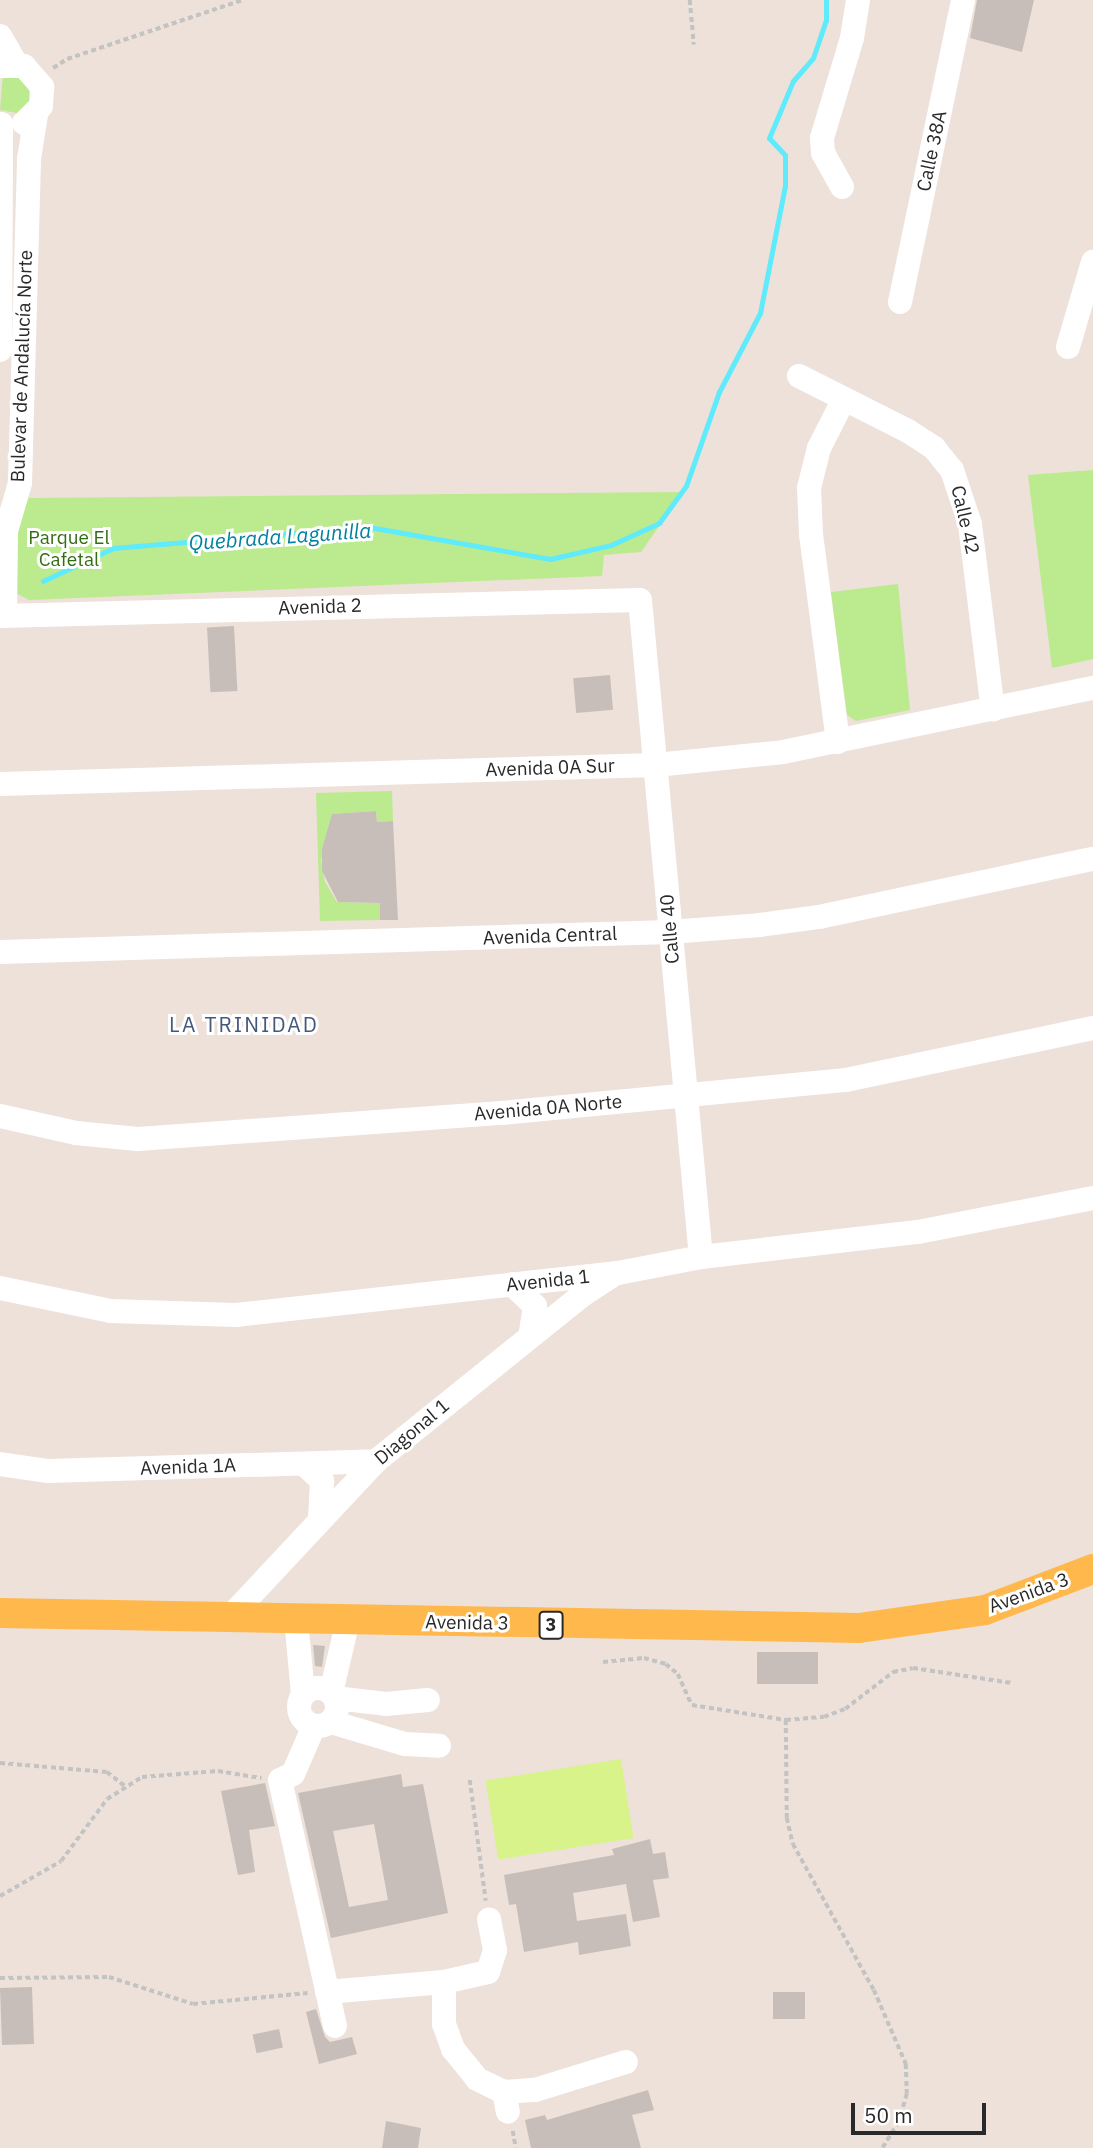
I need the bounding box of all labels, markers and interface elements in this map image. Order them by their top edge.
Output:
street label: Calle 38A [912,108,952,194]
street label: Bulevar de Andalucía Norte [7,249,37,483]
street label: Calle 42 [946,483,984,557]
water label: Quebrada Lagunilla [188,517,372,555]
park label: Parque El Cafetal [28,527,110,571]
street label: Avenida 2 [278,594,362,620]
street label: Avenida 0A Sur [485,754,615,782]
street label: Calle 40 [656,893,684,965]
street label: Avenida Central [482,922,618,950]
district label: LA TRINIDAD [170,1011,318,1037]
street label: Avenida 0A Norte [473,1090,623,1126]
street label: Avenida 1 [505,1265,591,1297]
street label: Diagonal 1 [370,1394,454,1470]
street label: Avenida 1A [140,1454,236,1480]
street label: Avenida 3 [986,1568,1072,1618]
road number: 3 [537,1610,565,1640]
street label: Avenida 3 [425,1611,509,1635]
scale bar [855,2088,990,2132]
text: 50 m [864,2101,913,2129]

